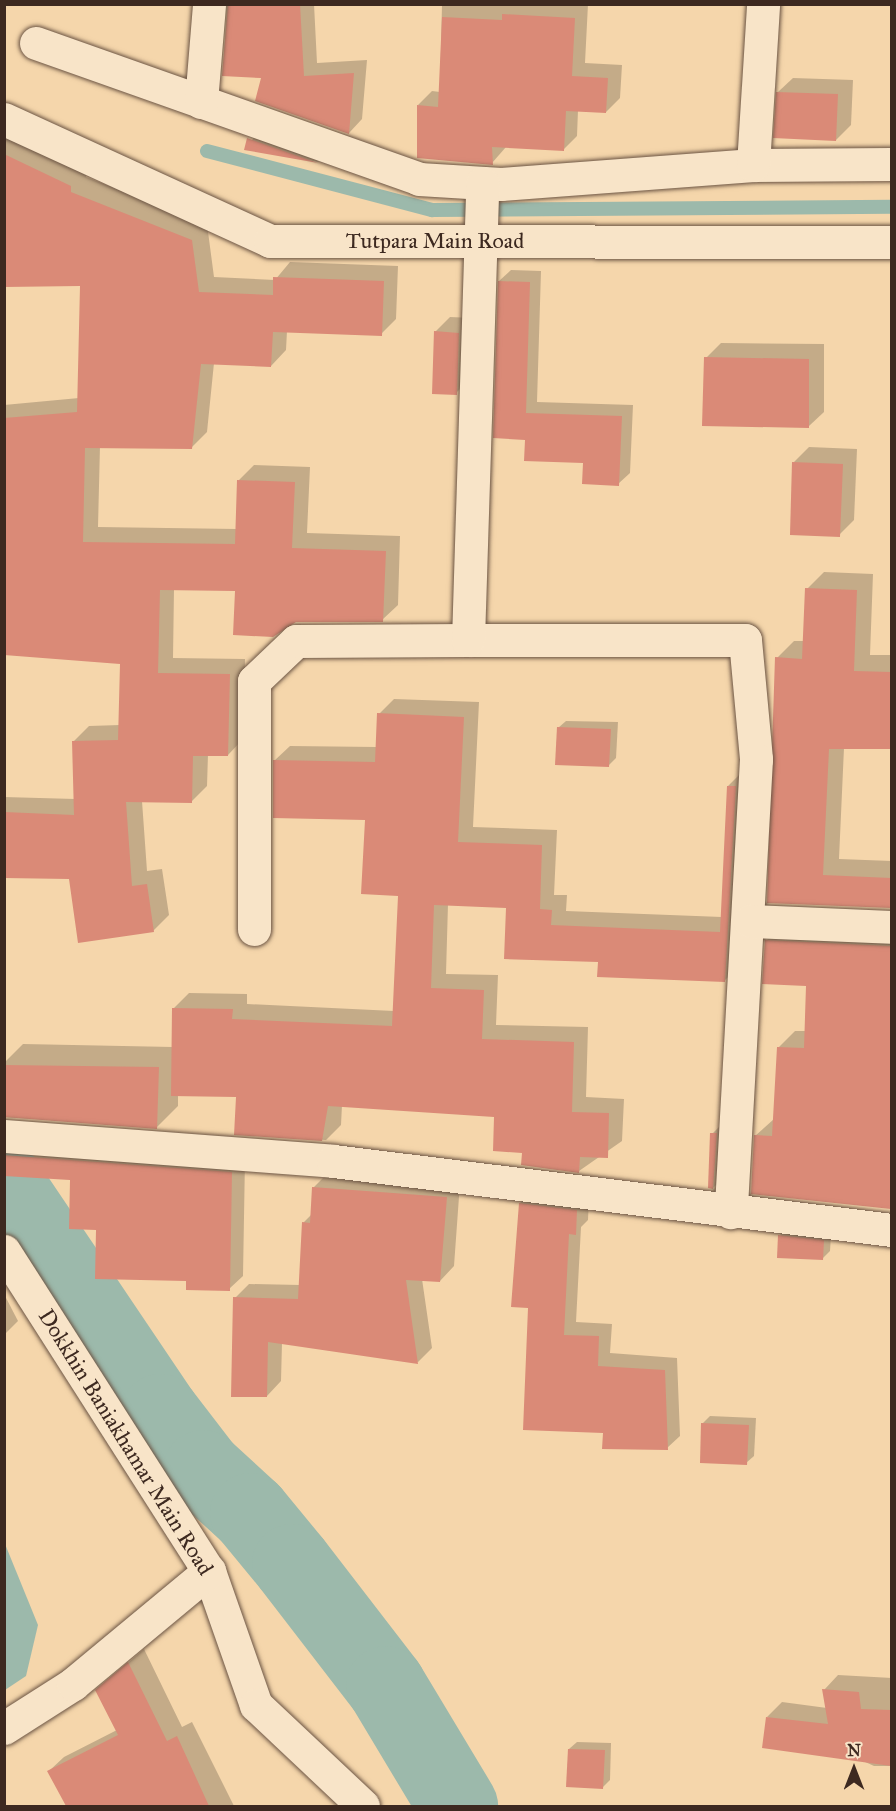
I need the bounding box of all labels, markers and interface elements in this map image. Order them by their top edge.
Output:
street label: Tutpara Main Road [346,228,524,254]
street label: Dokkhin Baniakhamar Main Road [33,1304,219,1580]
north arrow [824,1739,884,1799]
text: N [847,1741,861,1760]

